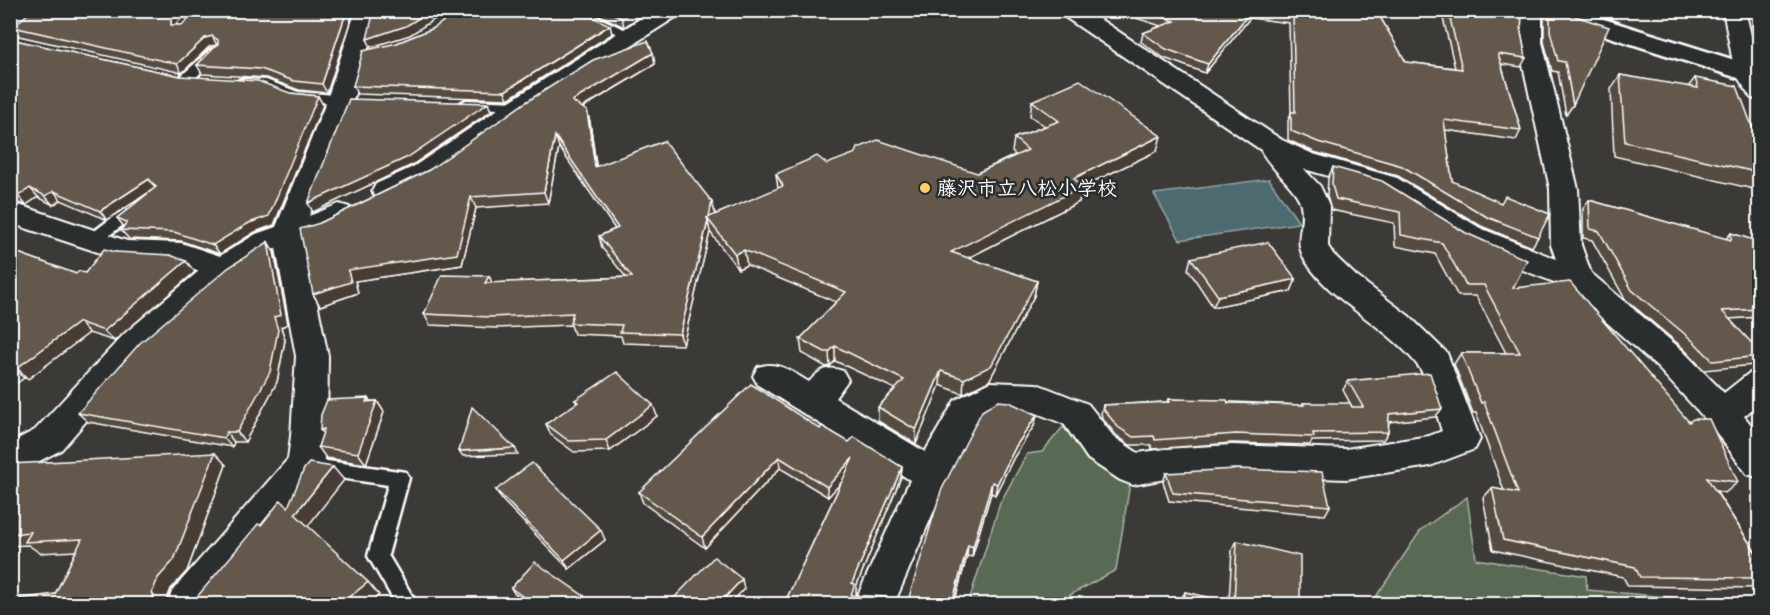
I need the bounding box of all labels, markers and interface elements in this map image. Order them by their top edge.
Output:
place label: 藤沢市立八松小学校 [937,177,1117,205]
marker: 藤沢市立八松小学校 [918,181,932,195]

